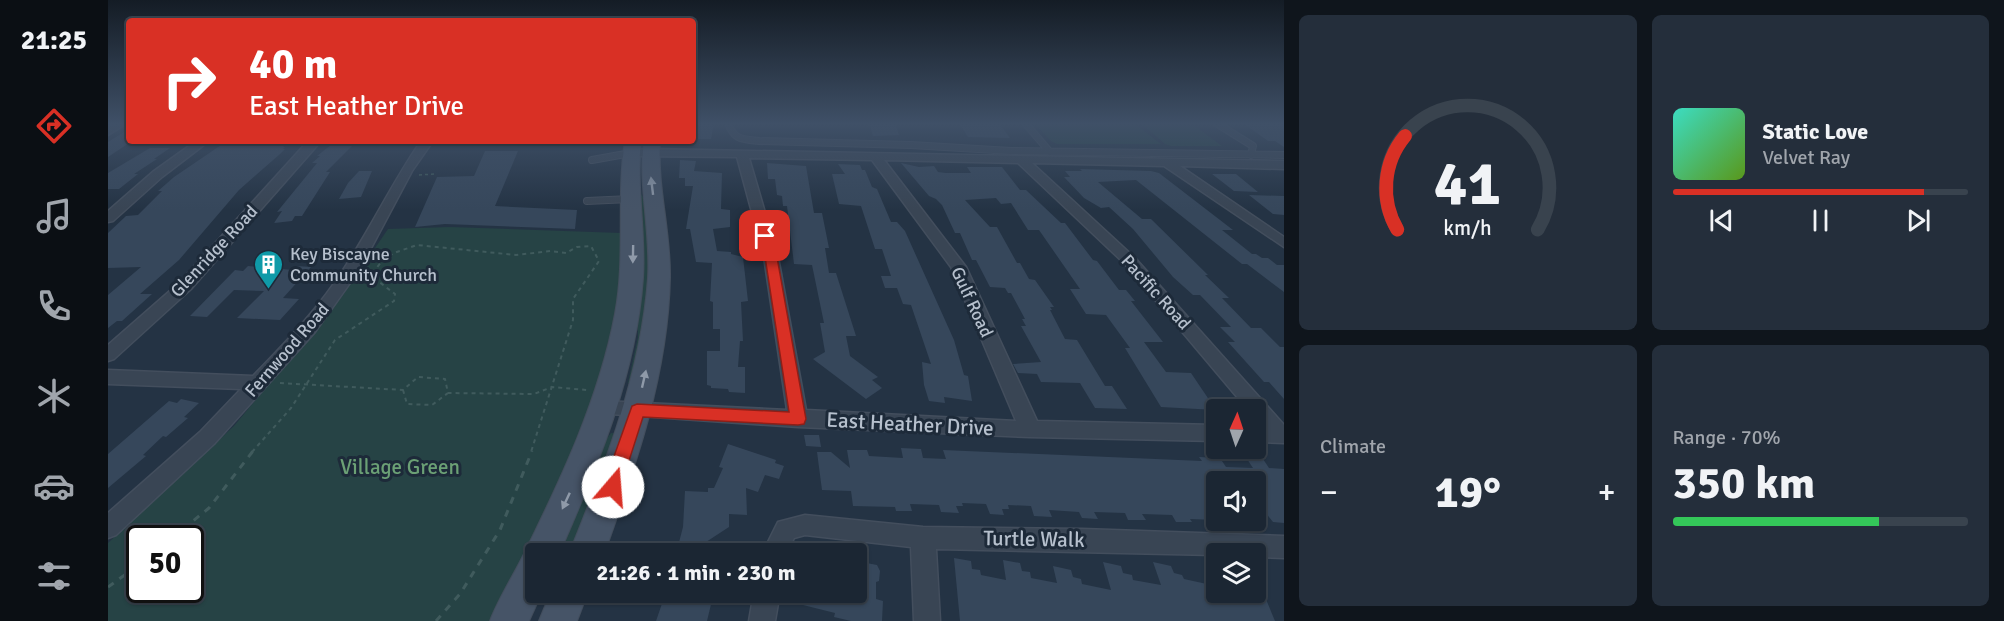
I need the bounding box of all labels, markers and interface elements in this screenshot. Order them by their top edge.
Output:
text: 21:25 [21,24,87,57]
text: 40 m [249,39,338,90]
icon: right [150,42,228,120]
text: East Heather Drive [249,90,464,123]
icon: directions [33,105,75,147]
text: Static Love [1763,118,1868,145]
text: 41 [1434,145,1501,222]
text: Velvet Ray [1763,145,1850,170]
one-way arrow [647,176,657,195]
icon: music [33,195,75,237]
street label: Glenridge Road [166,200,262,302]
icon: previous [1705,204,1738,237]
icon: pause [1804,204,1837,237]
icon: next [1902,204,1935,237]
pin [739,210,790,261]
text: km/h [1443,215,1492,241]
icon: arrive [748,219,781,252]
place label: Key Biscayne Community Church [290,243,437,286]
one-way arrow [628,244,638,263]
building icon: Key Biscayne Community Church [253,248,285,290]
street label: Pacific Road [1116,250,1196,334]
street label: Gulf Road [946,263,998,341]
icon: phone [33,285,75,327]
street label: Fernwood Road [240,298,334,402]
one-way arrow [640,370,650,388]
icon: climate [33,375,75,417]
north arrow [1206,399,1266,459]
map controls [1206,399,1266,603]
street label: East Heather Drive [826,407,994,441]
text: Range · 70% [1673,425,1781,450]
text: Climate [1320,434,1386,459]
park label: Village Green [340,454,460,480]
position arrow [581,455,645,519]
text: 350 km [1673,456,1815,511]
icon: car [33,465,75,507]
text: 19° [1434,465,1501,520]
button: sound [1206,471,1266,531]
text: − [1320,472,1338,513]
text: + [1598,472,1615,513]
one-way arrow [562,492,571,509]
speed limit sign: 50 [126,525,204,603]
street label: Turtle Walk [983,525,1085,553]
button: layers [1206,543,1266,603]
icon: filters [33,555,75,597]
text: 21:26 · 1 min · 230 m [596,559,796,586]

